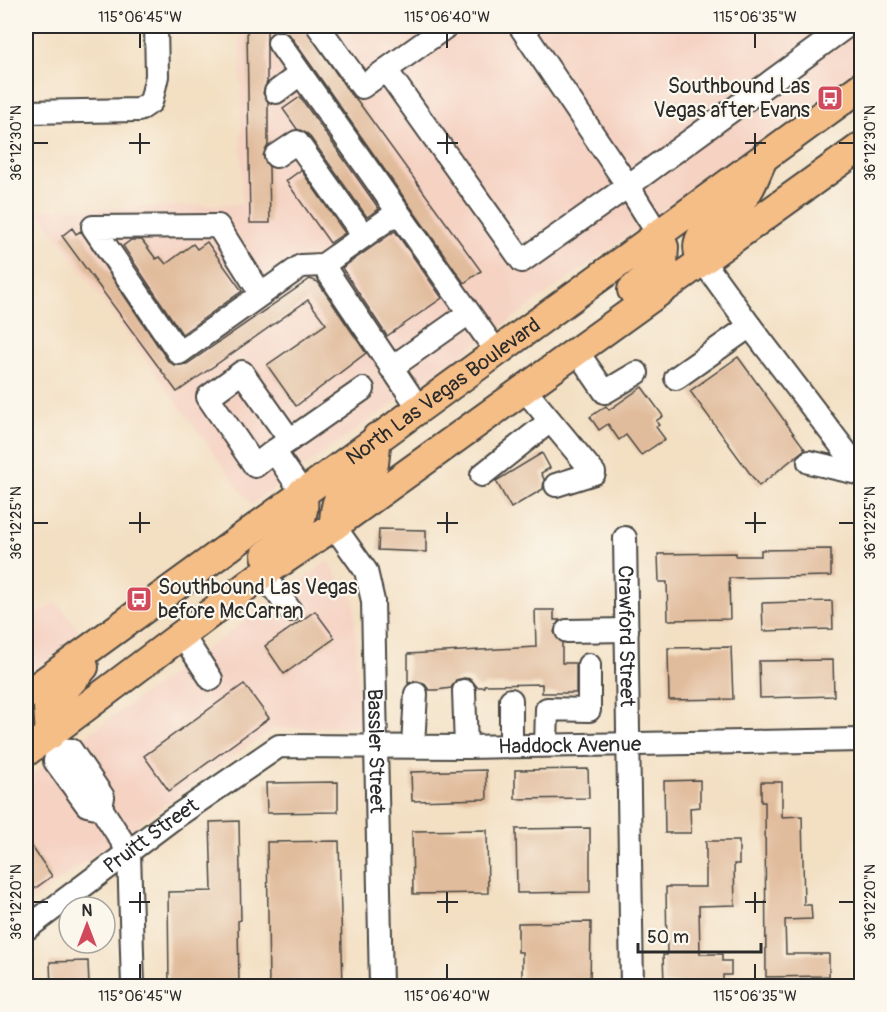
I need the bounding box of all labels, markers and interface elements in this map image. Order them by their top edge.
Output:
text: 115°06'45"W [98,8,182,27]
text: 115°06'40"W [404,8,490,27]
text: 115°06'35"W [713,8,797,27]
place label: Southbound Las Vegas after Evans [653,73,811,124]
bus stop icon: Southbound Las Vegas after Evans [815,83,845,113]
text: 36°12'30"N [7,105,26,181]
text: 36°12'30"N [861,105,880,181]
street label: North Las Vegas Boulevard [341,312,546,472]
text: 36°12'25"N [7,486,26,560]
text: 36°12'25"N [861,486,880,560]
street label: Crawford Street [611,565,641,708]
place label: Southbound Las Vegas before McCarran [158,574,358,625]
bus stop icon: Southbound Las Vegas before McCarran [124,584,154,614]
street label: Bassler Street [361,688,390,814]
street label: Haddock Avenue [498,731,642,760]
street label: Pruitt Street [98,792,204,880]
text: 36°12'20"N [7,864,26,940]
text: 36°12'20"N [861,864,880,940]
north arrow [57,895,117,955]
text: N [82,901,93,921]
scale bar [638,916,761,954]
text: 50 m [647,926,689,949]
text: 115°06'45"W [98,987,182,1006]
text: 115°06'40"W [404,987,490,1006]
text: 115°06'35"W [713,987,797,1006]

